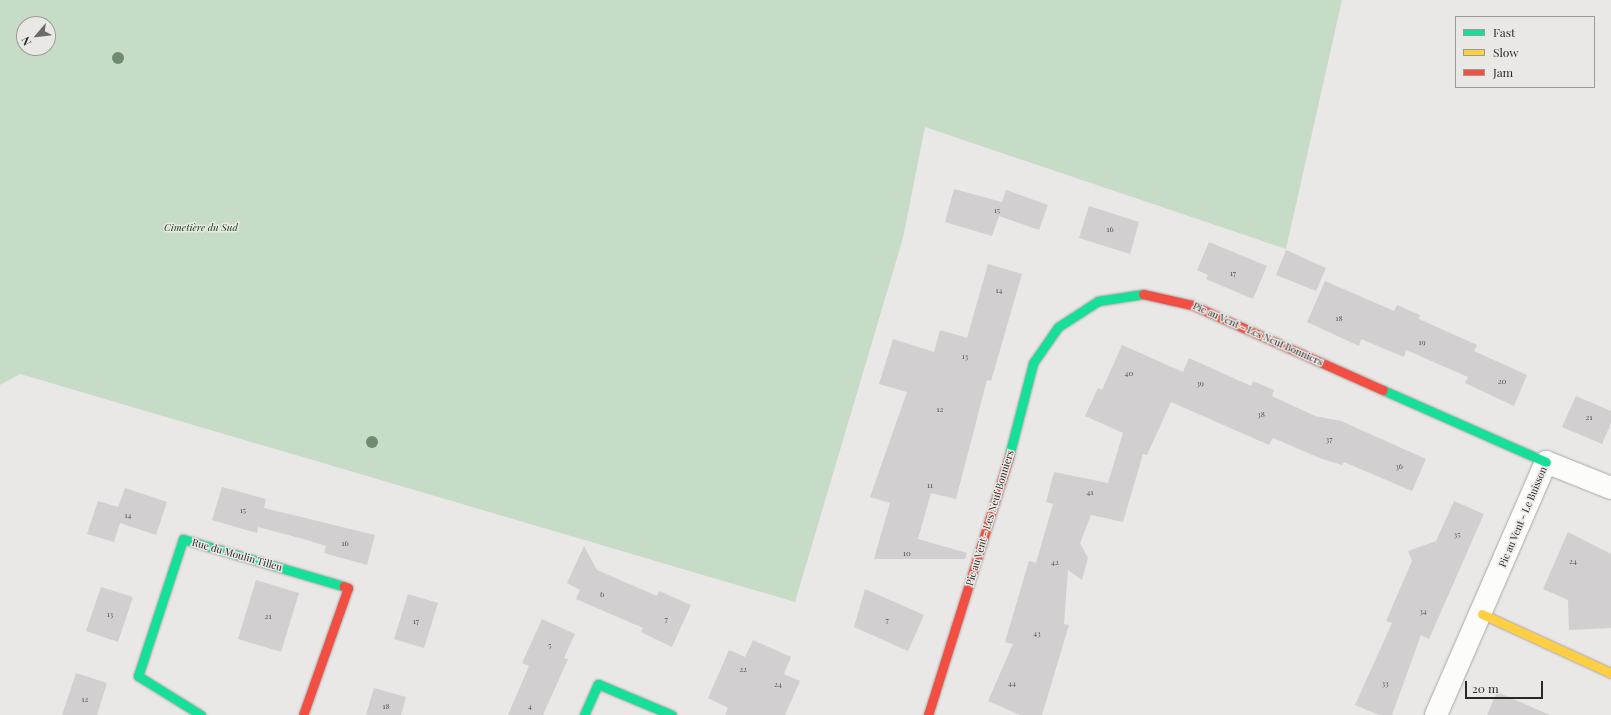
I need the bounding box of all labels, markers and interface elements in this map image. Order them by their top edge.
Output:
north arrow [16,16,56,56]
legend [1455,16,1595,88]
text: Fast [1493,24,1515,40]
text: N [17,34,34,48]
text: Slow [1493,44,1519,60]
text: Jam [1493,64,1513,80]
house number: 15 [994,205,1000,215]
park label: Cimetière du Sud [164,222,238,234]
house number: 16 [1106,224,1114,234]
house number: 17 [1230,268,1236,278]
house number: 14 [996,285,1002,295]
street label: Pic au Vent - Les Neuf Bonniers [1191,300,1325,368]
house number: 18 [1335,313,1343,323]
house number: 19 [1418,337,1426,347]
house number: 13 [962,351,968,361]
house number: 40 [1125,368,1133,378]
house number: 20 [1498,376,1506,386]
house number: 39 [1196,378,1204,388]
house number: 12 [937,404,943,414]
house number: 38 [1257,409,1265,419]
house number: 21 [1586,412,1592,422]
house number: 37 [1326,434,1332,444]
street label: Pic au Vent - Les Neuf Bonniers [964,449,1016,587]
house number: 36 [1395,461,1403,471]
street label: Pic au Vent - Le Buisson [1496,465,1550,569]
house number: 11 [927,480,933,490]
house number: 41 [1087,487,1093,497]
house number: 15 [240,505,246,515]
house number: 14 [125,510,131,520]
house number: 35 [1454,529,1460,539]
street label: Rue du Moulin Tilleu [190,536,284,574]
house number: 16 [341,538,349,548]
house number: 10 [903,548,911,558]
house number: 24 [1569,556,1577,566]
house number: 42 [1051,557,1059,567]
house number: 6 [600,589,604,599]
house number: 34 [1419,606,1427,616]
house number: 13 [107,609,113,619]
house number: 21 [265,611,271,621]
house number: 7 [664,614,668,624]
house number: 7 [885,615,889,625]
house number: 17 [413,616,419,626]
house number: 43 [1033,628,1041,638]
house number: 5 [548,640,552,650]
house number: 22 [739,664,747,674]
scale bar [1467,673,1545,699]
house number: 44 [1008,678,1016,688]
house number: 33 [1381,678,1389,688]
house number: 24 [774,679,782,689]
text: 20 m [1472,680,1499,696]
house number: 12 [82,694,88,704]
house number: 18 [382,701,390,711]
house number: 4 [528,701,532,711]

